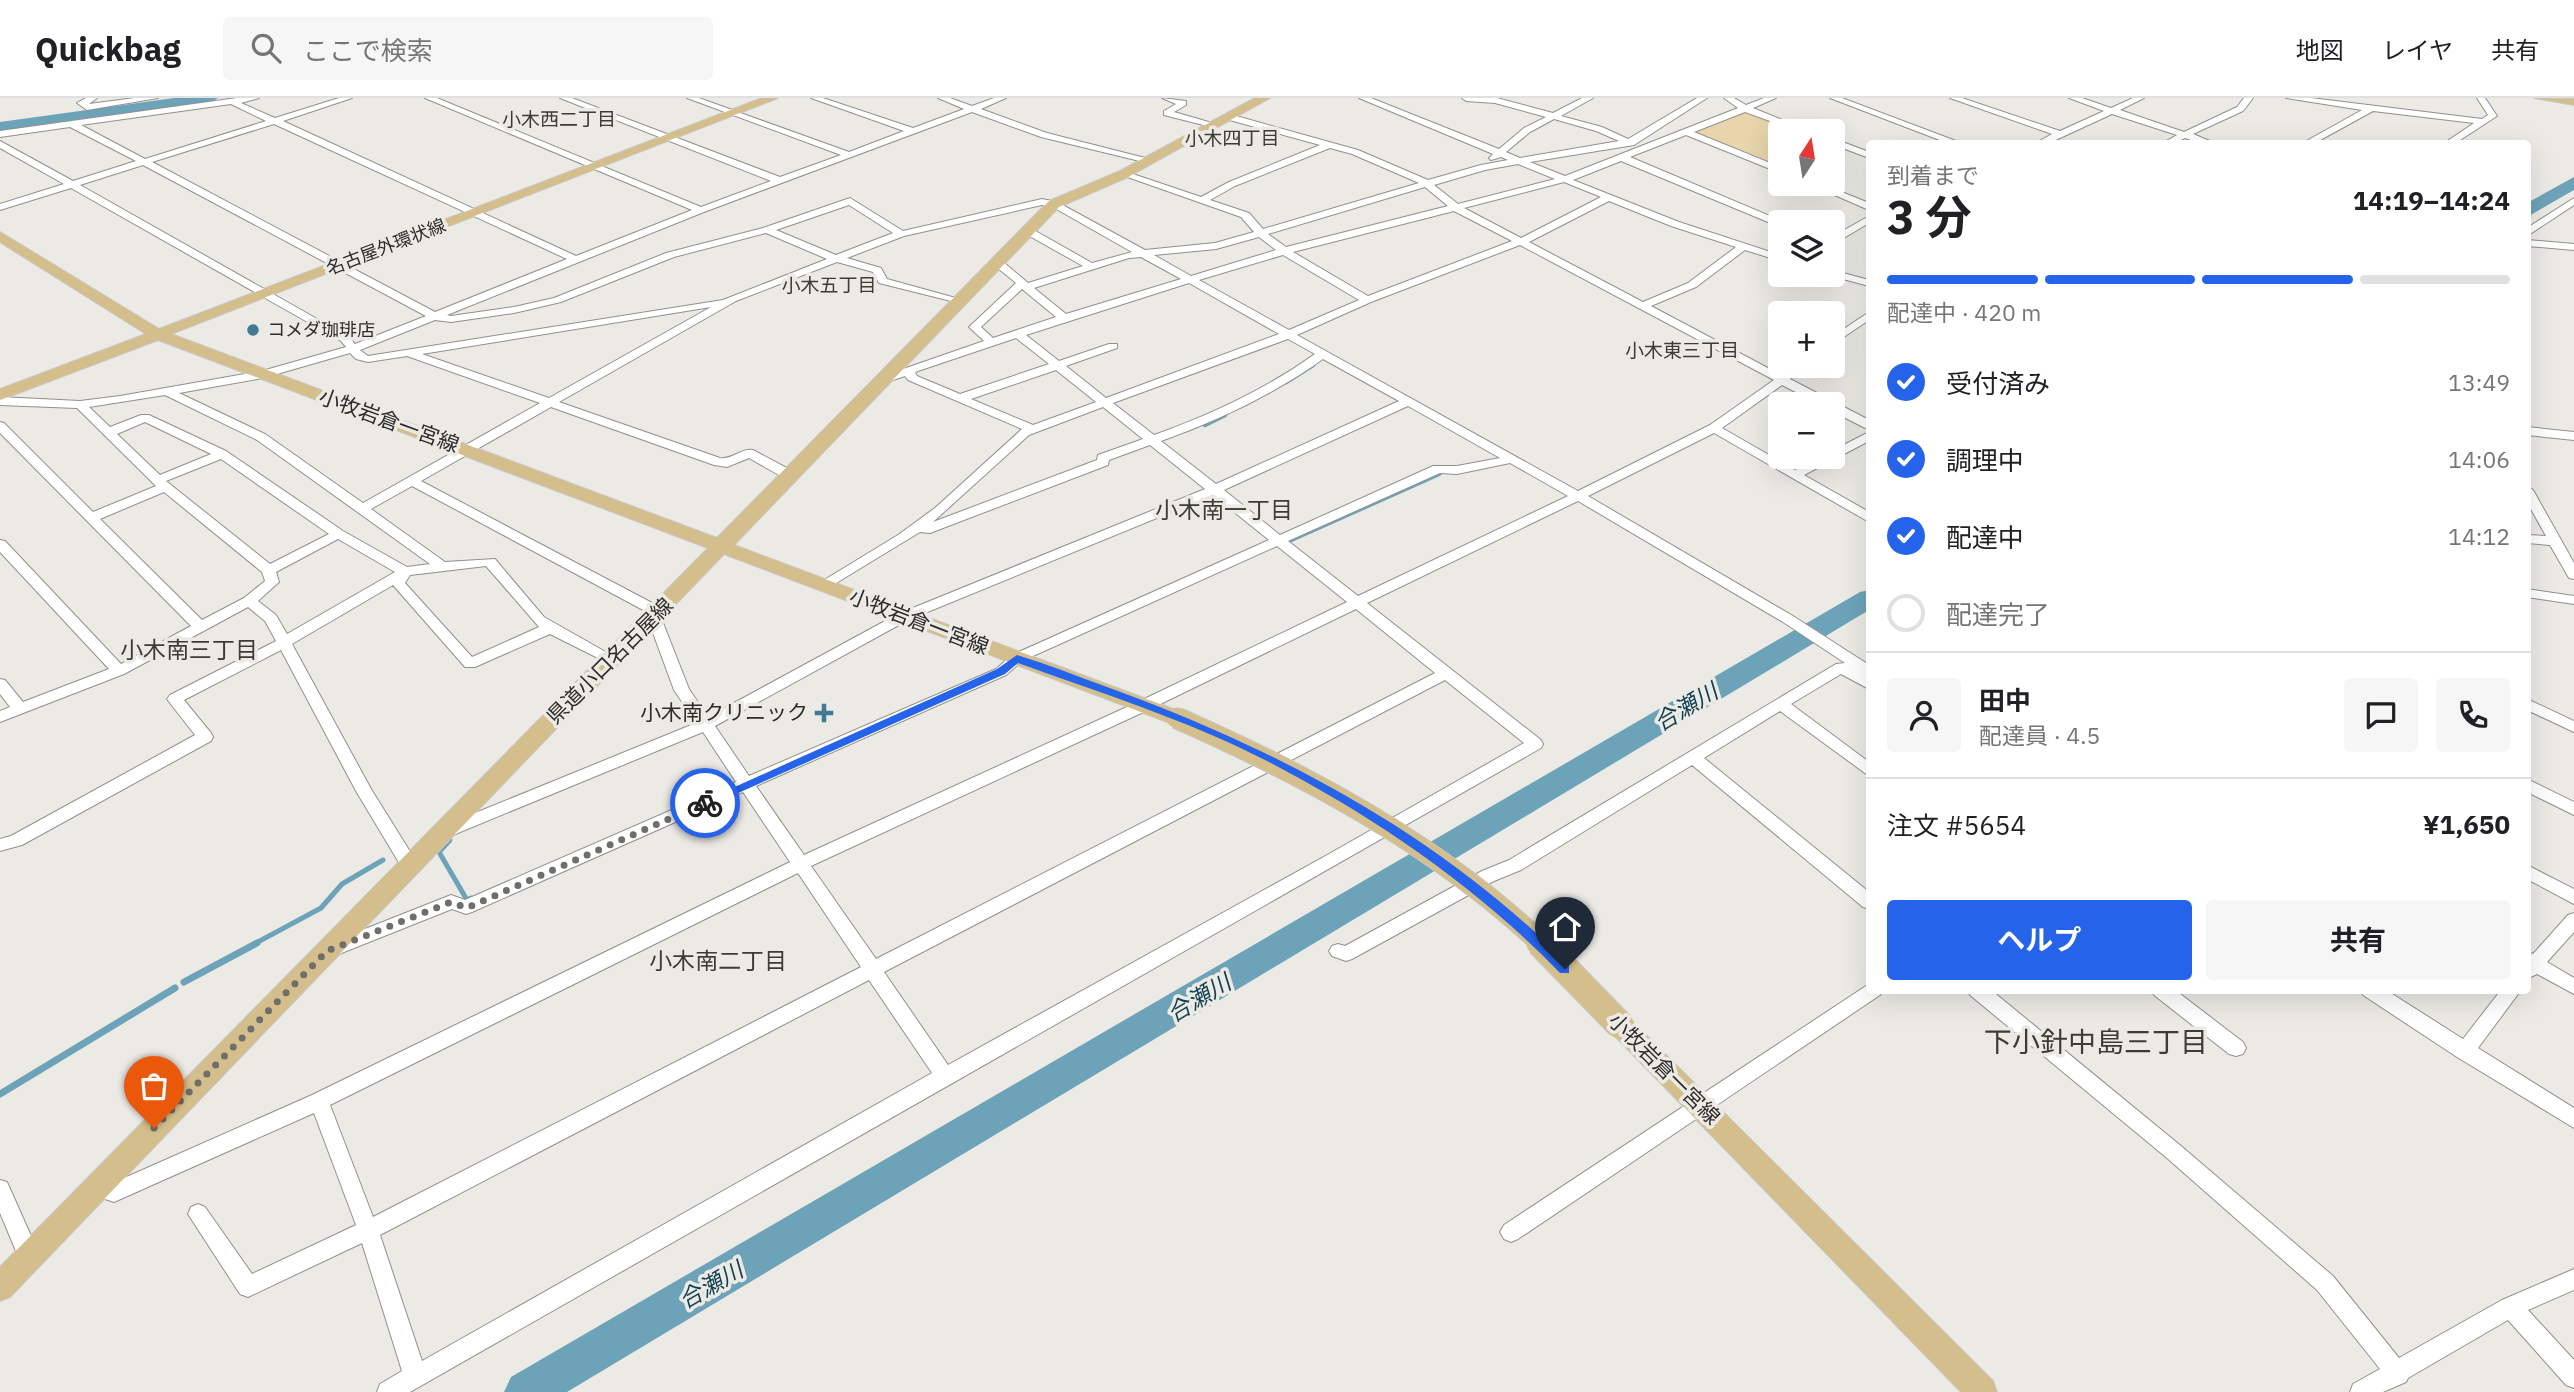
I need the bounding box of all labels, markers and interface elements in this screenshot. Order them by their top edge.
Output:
search box [223,17,713,80]
text: Quickbag [35,27,181,70]
icon: search [247,29,285,67]
text: ここで検索 [303,33,433,67]
text: 地図 [2296,34,2344,66]
text: レイヤ [2382,34,2453,66]
text: 共有 [2491,34,2539,66]
district label: 小木西二丁目 [502,107,616,131]
north arrow [1768,119,1844,196]
map controls [1768,119,1845,469]
district label: 小木四丁目 [1184,126,1280,150]
text: 到着まで [1887,160,1979,190]
text: 14:19–14:24 [2353,183,2510,217]
text: 3 分 [1887,187,1971,247]
button: layers [1768,210,1845,287]
street label: 名古屋外環状線 [323,213,449,280]
district label: 小木五丁目 [781,273,877,297]
text: 配達中 · 420 m [1887,297,2041,327]
button: + [1768,301,1845,378]
place label: コメダ珈琲店 [267,318,375,341]
marker: コメダ珈琲店 [245,322,261,338]
district label: 小木東三丁目 [1625,338,1739,362]
icon: check [1887,363,1925,401]
text: 受付済み [1946,366,2050,400]
text: 13:49 [2448,367,2510,397]
street label: 小牧岩倉一宮線 [315,382,463,458]
button: − [1768,392,1845,469]
icon: check [1887,440,1925,478]
text: 調理中 [1946,443,2024,477]
text: 14:06 [2448,444,2510,474]
district label: 小木南一丁目 [1155,494,1293,524]
icon: check [1887,517,1925,555]
text: 配達中 [1946,520,2024,554]
text: 14:12 [2448,521,2510,551]
street label: 小牧岩倉一宮線 [846,582,993,660]
street label: 県道小口名古屋線 [540,591,679,730]
text: 配達完了 [1946,597,2050,631]
district label: 小木南三丁目 [120,634,258,664]
water label: 合瀬川 [1648,674,1725,737]
button: person [1887,678,1961,752]
button: chat [2344,678,2418,752]
button: phone [2436,678,2510,752]
text: 田中 [1979,683,2031,717]
place label: 小木南クリニック [640,698,808,726]
marker: 小木南クリニック [814,703,834,723]
text: 配達員 · 4.5 [1979,720,2100,750]
courier [670,768,740,838]
icon: bike [686,784,724,822]
text: ¥1,650 [2423,807,2510,841]
text: 注文 #5654 [1887,808,2026,842]
pin [1535,897,1595,969]
button: ヘルプ [1887,900,2192,980]
button: 共有 [2206,900,2510,980]
icon: home [1546,908,1584,946]
district label: 小木南二丁目 [649,945,787,975]
water label: 合瀬川 [1161,965,1238,1028]
street label: 小牧岩倉一宮線 [1603,1006,1727,1130]
district label: 下小針中島三丁目 [1984,1023,2208,1060]
pin [124,1056,184,1128]
icon: bag [135,1067,173,1105]
water label: 合瀬川 [673,1252,750,1314]

